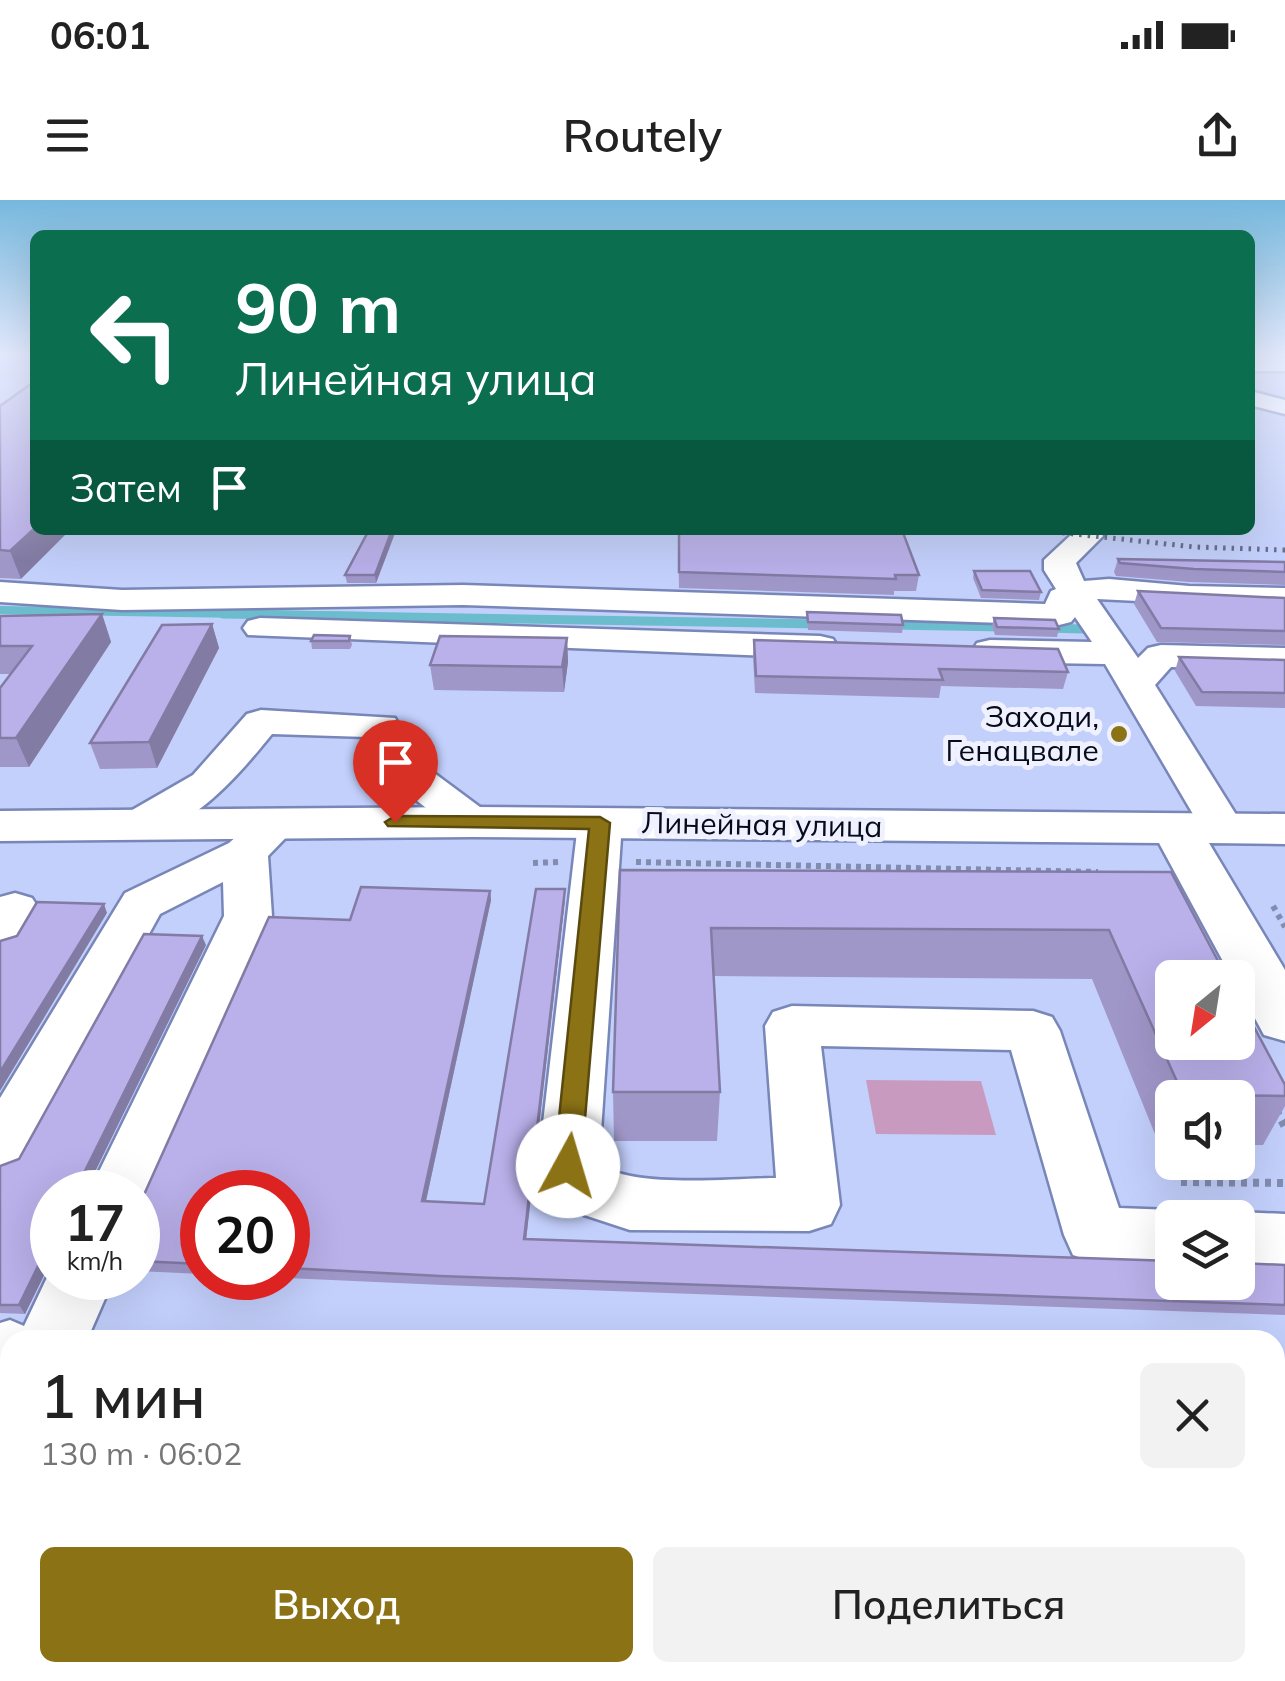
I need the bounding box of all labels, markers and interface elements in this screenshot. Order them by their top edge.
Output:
text: 06:01 [50,11,151,59]
text: Routely [563,107,722,163]
icon: menu [40,108,95,163]
icon: share [1190,108,1245,163]
text: 90 m [235,263,401,351]
icon: left [70,270,200,400]
text: Линейная улица [235,350,597,406]
icon: arrive [202,460,257,515]
text: Затем [70,464,182,512]
place label: Заходи, Генацвале [945,697,1099,769]
pin [353,720,438,823]
marker: Заходи, Генацвале [1108,723,1130,745]
icon: arrive [368,735,423,790]
street label: Линейная улица [641,803,883,845]
north arrow [1155,960,1255,1060]
map controls [1155,960,1255,1300]
button: sound [1155,1080,1255,1180]
position arrow [516,1114,620,1218]
speed limit sign: 20 [180,1170,310,1300]
text: 17 [65,1191,125,1254]
button: layers [1155,1200,1255,1300]
text: km/h [67,1245,123,1276]
text: 1 мин [40,1358,206,1433]
button: close [1140,1363,1245,1468]
text: 130 m · 06:02 [40,1433,242,1473]
button: Выход [40,1547,633,1662]
button: Поделиться [653,1547,1245,1662]

